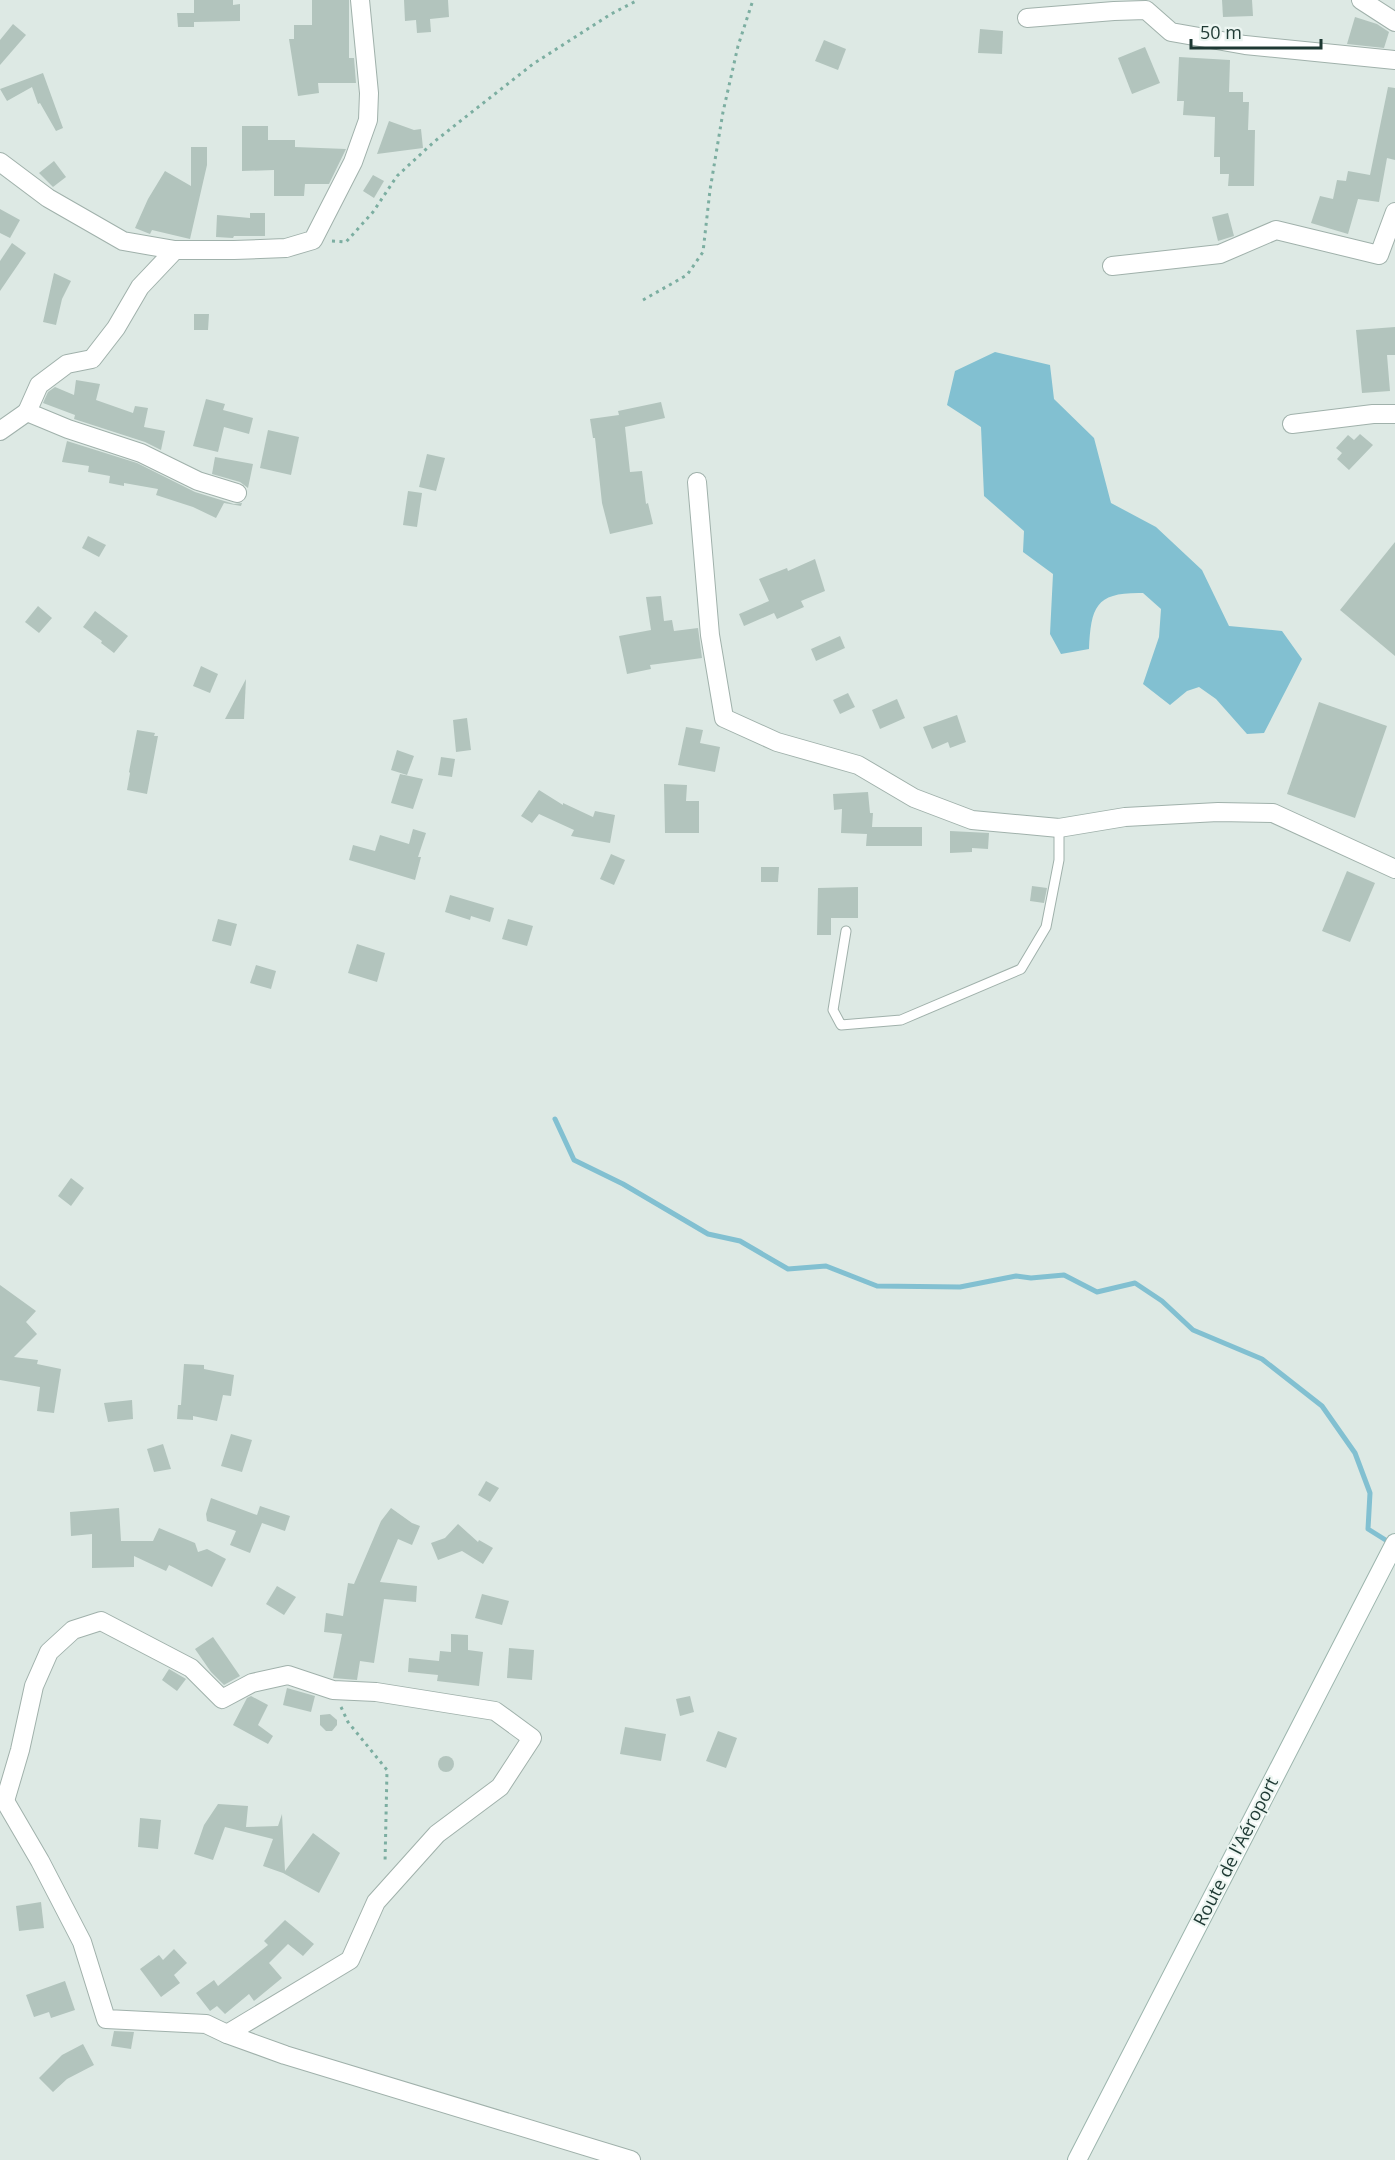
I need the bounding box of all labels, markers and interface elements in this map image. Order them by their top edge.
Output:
scale bar [1191,12,1322,50]
text: 50 m [1200,20,1242,44]
street label: Route de l'Aéroport [1187,1773,1283,1929]

